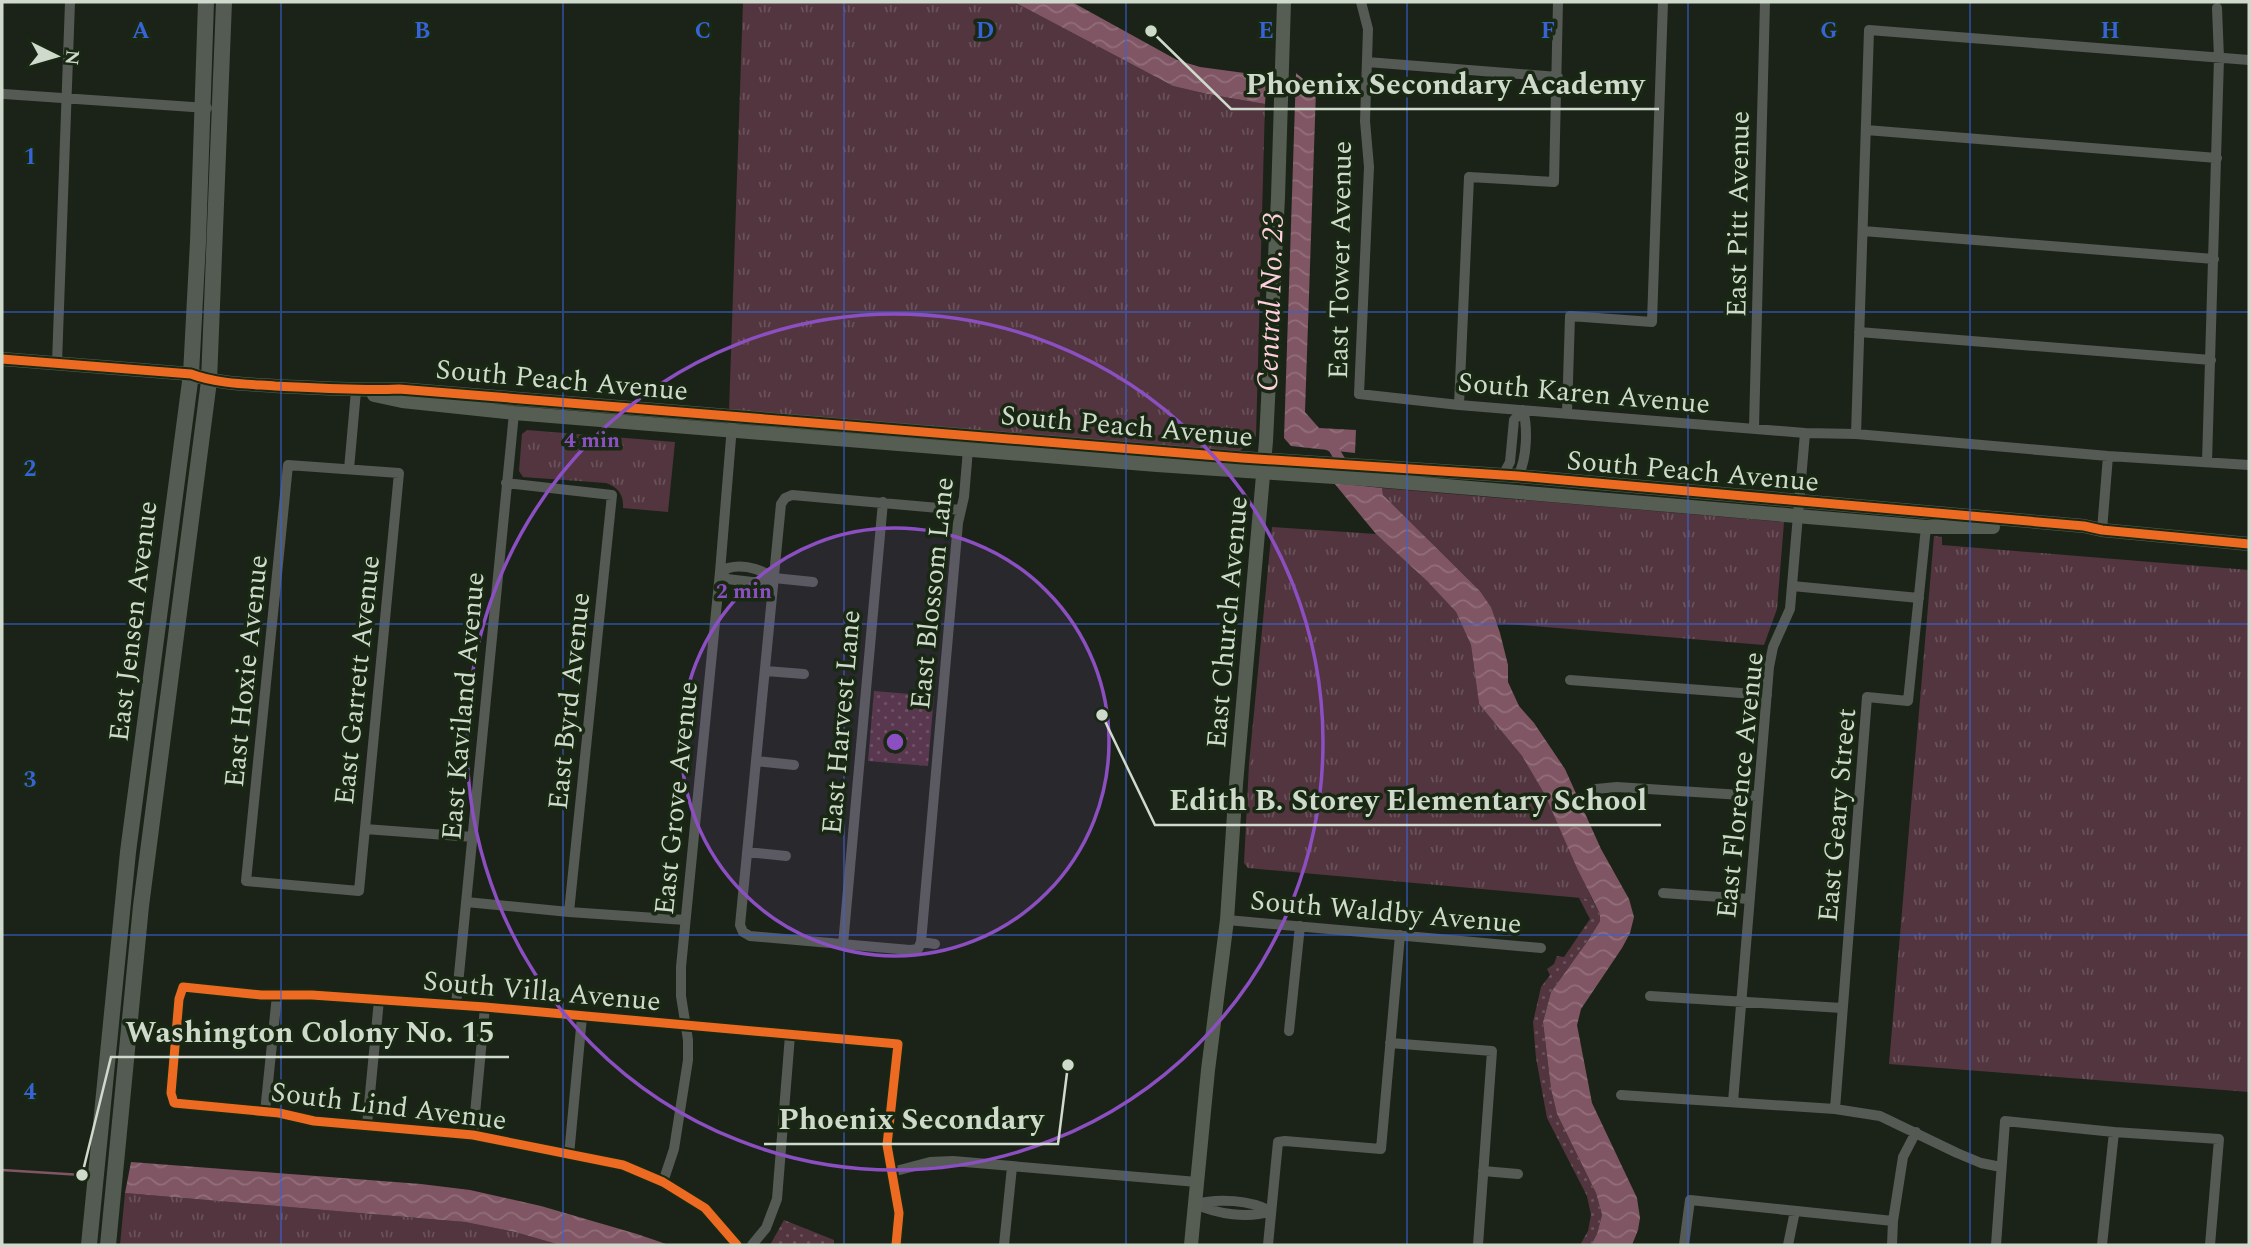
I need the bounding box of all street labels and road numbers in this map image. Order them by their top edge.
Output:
street label: East Pitt Avenue [1715,110,1762,318]
street label: East Tower Avenue [1317,140,1364,380]
street label: South Peach Avenue [434,348,690,413]
street label: South Karen Avenue [1456,361,1712,426]
street label: South Peach Avenue [999,394,1255,459]
street label: South Peach Avenue [1565,439,1821,504]
street label: East Blossom Lane [899,475,966,712]
street label: East Church Avenue [1195,494,1260,750]
street label: East Jensen Avenue [97,498,170,744]
street label: East Hoxie Avenue [213,553,280,790]
street label: East Garrett Avenue [323,553,392,807]
street label: East Kaviland Avenue [430,570,497,842]
street label: East Byrd Avenue [537,590,602,812]
street label: East Harvest Lane [810,608,873,836]
street label: East Florence Avenue [1705,650,1776,921]
street label: East Grove Avenue [643,679,710,917]
street label: East Geary Street [1807,706,1868,924]
street label: South Waldby Avenue [1248,879,1523,946]
street label: South Villa Avenue [421,960,663,1023]
street label: South Lind Avenue [268,1071,509,1142]

